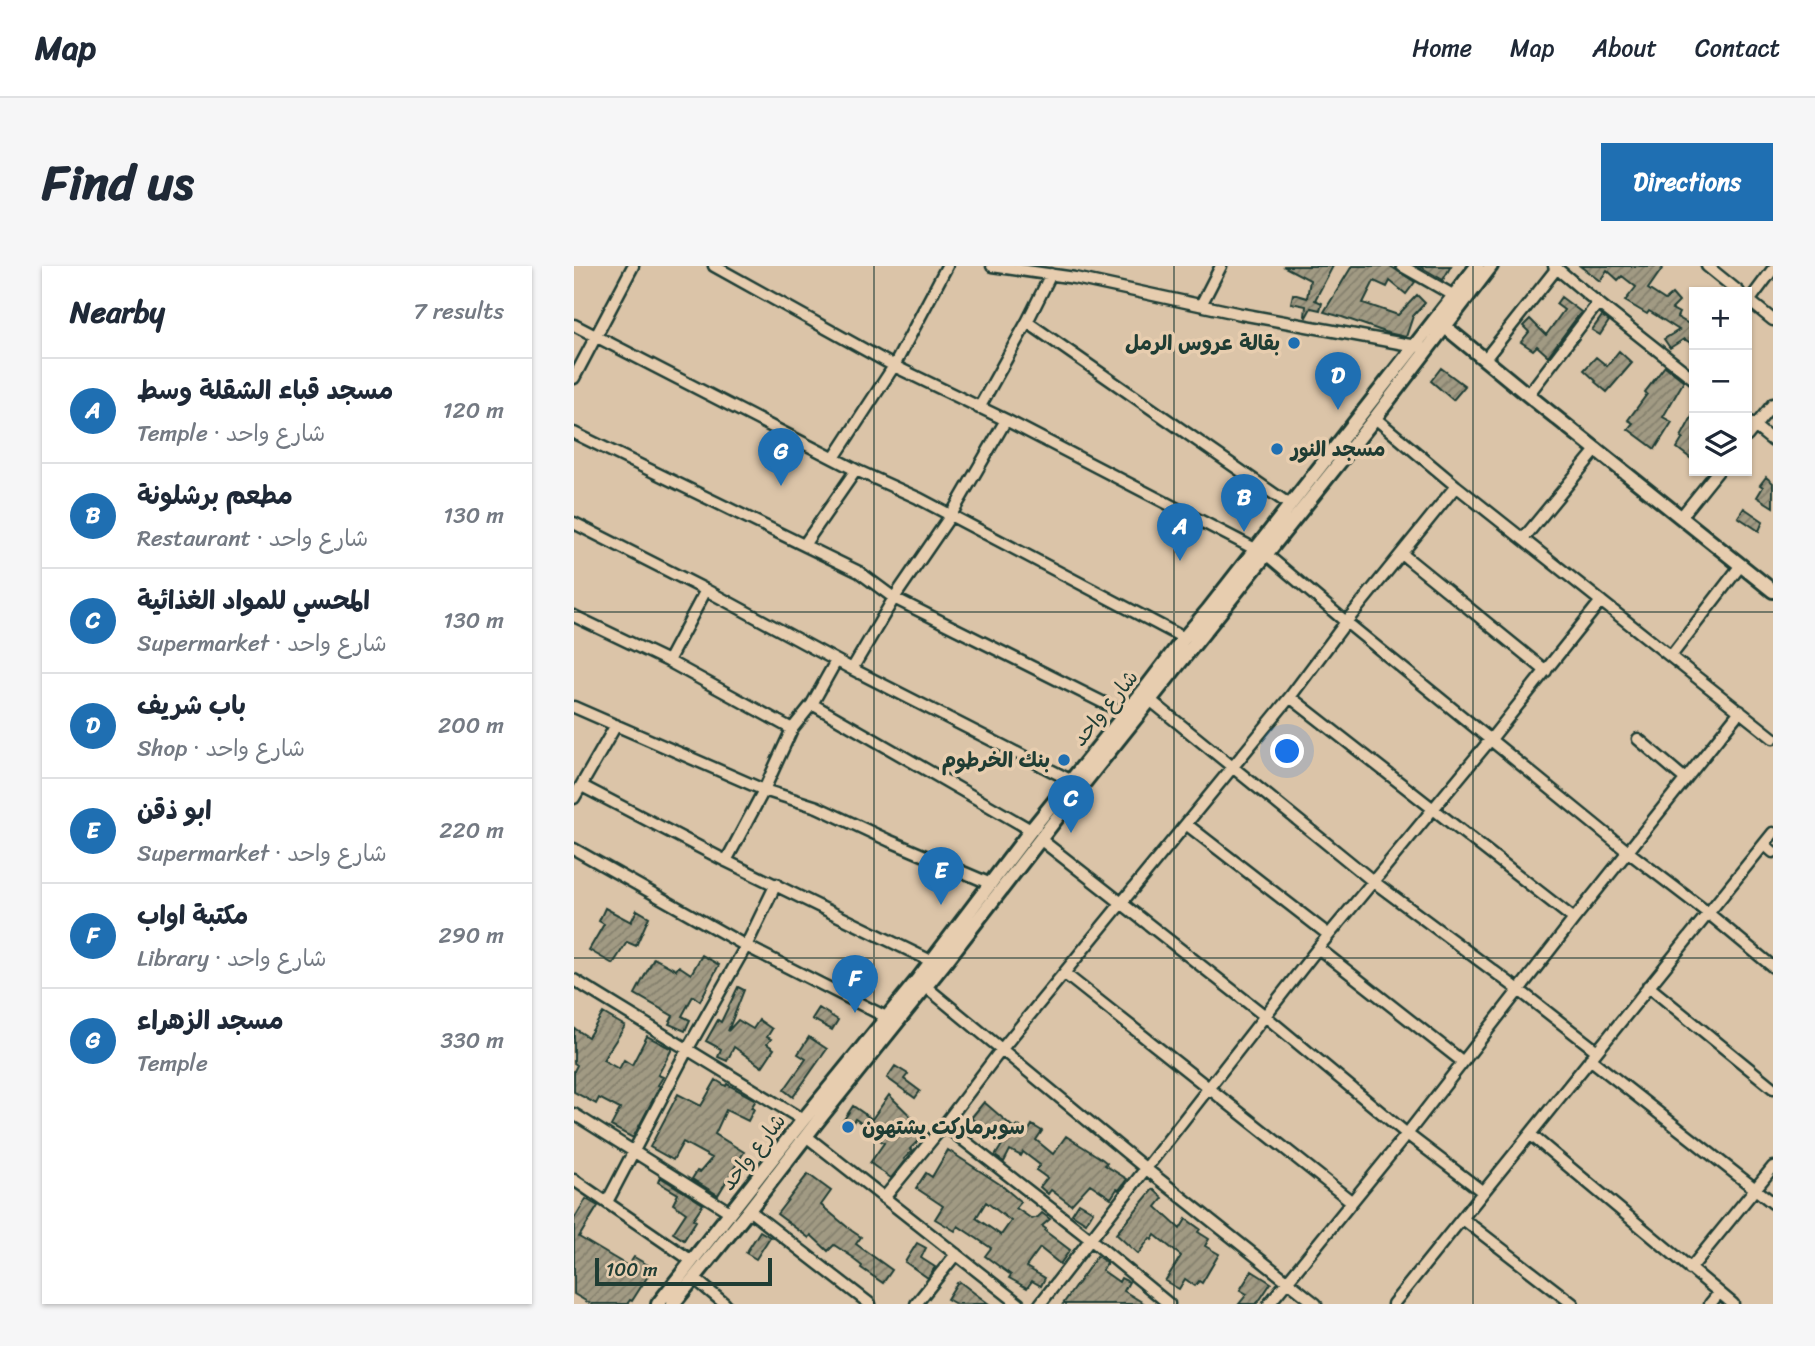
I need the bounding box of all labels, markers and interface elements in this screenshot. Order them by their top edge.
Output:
text: Map [35,19,96,77]
text: Home [1412,27,1472,69]
text: Map [1510,27,1554,69]
text: About [1592,27,1657,69]
text: Contact [1695,27,1780,69]
text: Find us [42,139,194,226]
button: Directions [1601,143,1773,221]
text: Nearby [70,285,165,339]
map controls [1689,287,1752,476]
button: + [1689,287,1752,350]
text: 7 results [414,291,504,332]
place label: بقالة عروس الرمل [1125,324,1280,362]
marker: بقالة عروس الرمل [1286,335,1302,351]
button: − [1689,350,1752,413]
pin: D [1315,352,1361,410]
text: مسجد قباء الشقلة وسط [137,367,393,413]
text: A [85,390,101,431]
text: 120 m [443,390,504,431]
text: Temple · شارع واحد [137,413,325,454]
button: layers [1689,413,1752,476]
pin: G [758,428,804,486]
place label: مسجد النور [1289,430,1386,468]
marker: مسجد النور [1269,441,1285,457]
text: مطعم برشلونة [137,472,293,518]
pin: B [1221,474,1267,532]
text: B [86,495,100,536]
text: 130 m [443,495,504,536]
pin: A [1157,503,1203,561]
text: Restaurant · شارع واحد [137,518,368,559]
text: المحسي للمواد الغذائية [137,577,370,623]
text: C [86,600,100,641]
text: 130 m [443,600,504,641]
text: Supermarket · شارع واحد [137,623,387,664]
street label: شارع واحد [1062,661,1148,755]
text: باب شريف [137,682,246,728]
text: D [86,705,100,746]
text: 200 m [438,705,504,746]
text: Shop · شارع واحد [137,728,305,769]
your location [1270,734,1304,768]
place label: بنك الخرطوم [942,741,1050,779]
marker: بنك الخرطوم [1056,752,1072,768]
pin: C [1048,775,1094,833]
text: ابو ذقن [137,787,212,833]
text: E [87,810,99,851]
text: 220 m [439,810,504,851]
text: Supermarket · شارع واحد [137,833,387,874]
pin: E [918,847,964,905]
text: مكتبة اواب [137,892,248,938]
text: F [87,915,99,956]
text: 290 m [438,915,504,956]
text: Library · شارع واحد [137,938,327,979]
pin: F [832,955,878,1013]
text: مسجد الزهراء [137,997,284,1043]
text: G [86,1020,100,1061]
text: 330 m [441,1020,504,1061]
text: Temple [137,1043,208,1084]
street label: شارع واحد [710,1105,796,1199]
place label: سوبرماركت يشتهون [862,1108,1025,1146]
marker: سوبرماركت يشتهون [840,1119,856,1135]
text: 100 m [606,1253,658,1286]
scale bar [595,1255,772,1287]

